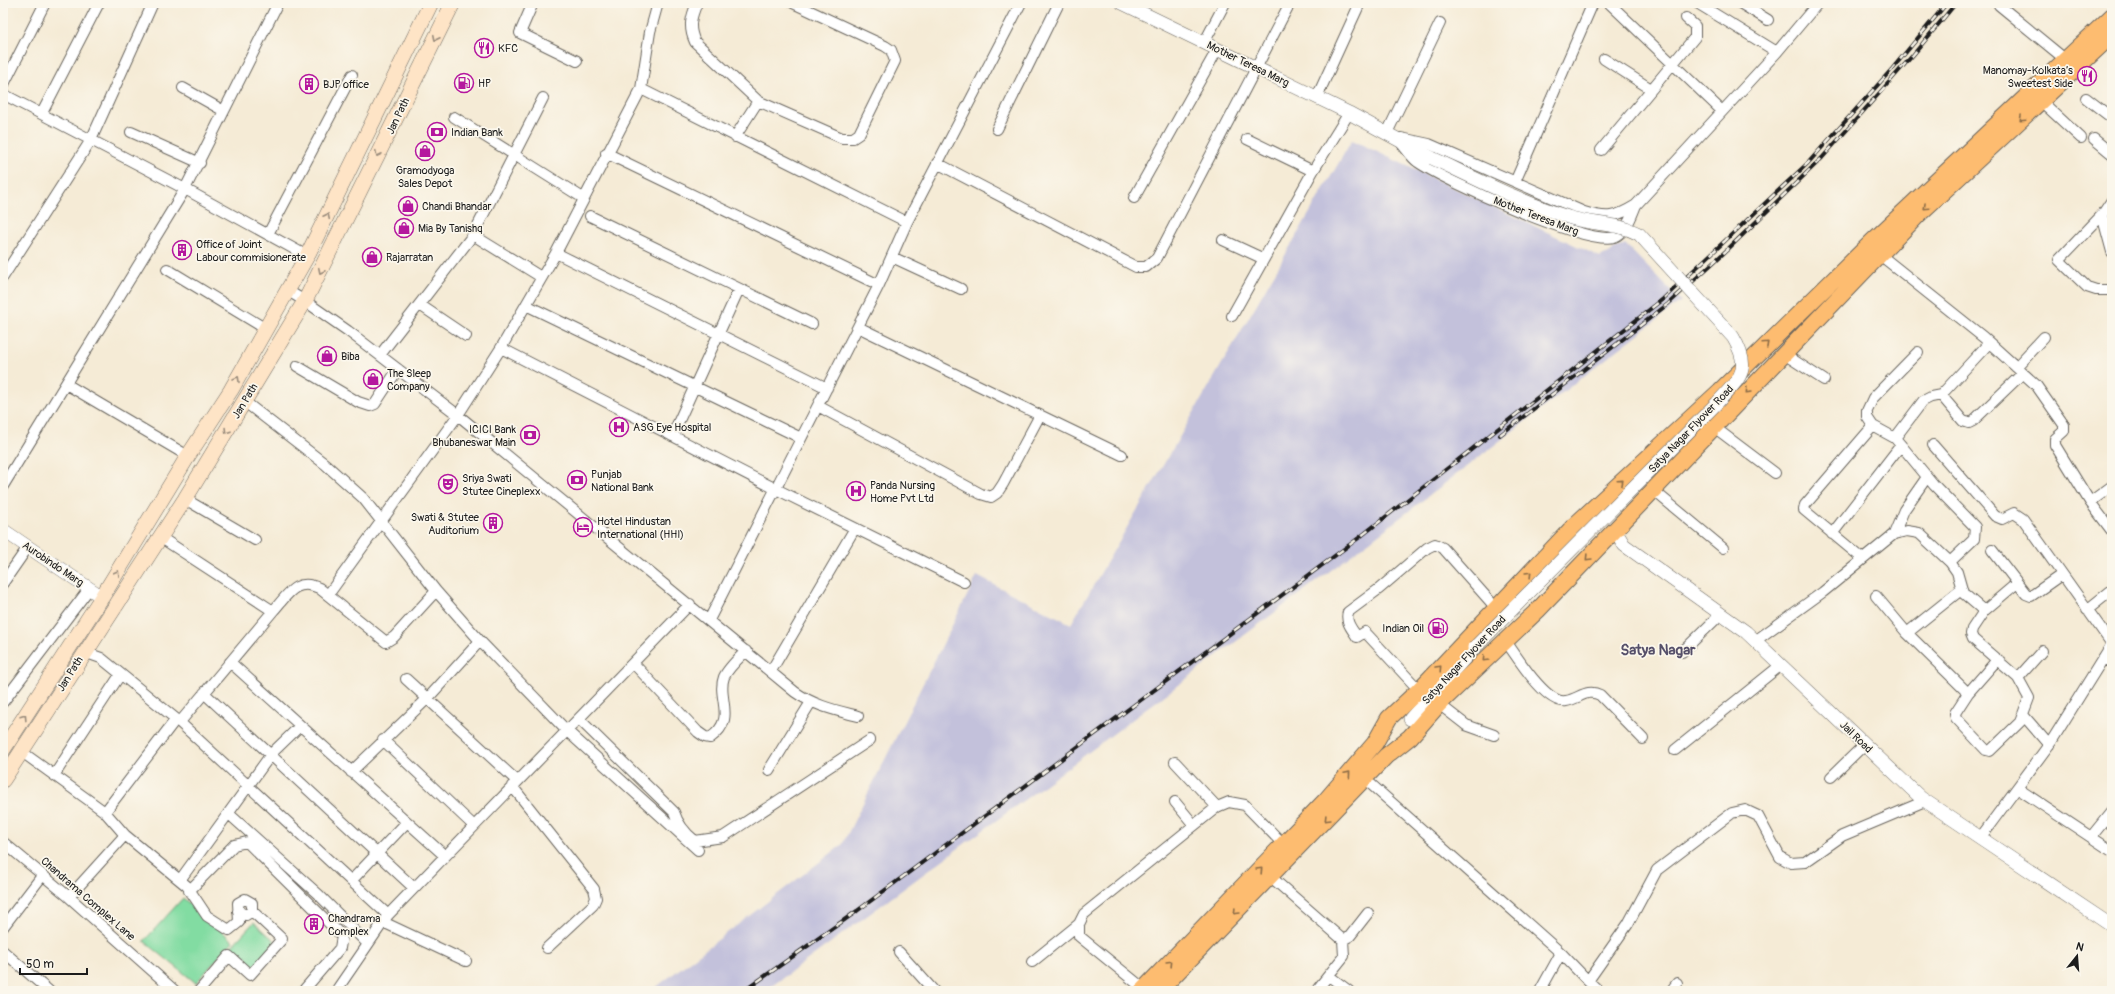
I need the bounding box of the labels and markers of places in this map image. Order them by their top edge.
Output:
restaurant icon: KFC [473,37,495,59]
place label: KFC [498,42,518,55]
place label: Manomay-Kolkata’s Sweetest Side [1983,64,2074,90]
restaurant icon: Manomay-Kolkata’s Sweetest Side [2076,65,2098,87]
fuel station icon: HP [453,72,475,94]
building icon: BJP office [298,73,320,95]
place label: HP [478,77,491,90]
place label: BJP office [323,78,370,91]
bank icon: Indian Bank [426,121,448,143]
place label: Indian Bank [451,126,503,139]
shop icon: Gramodyoga Sales Depot [414,140,436,162]
place label: Gramodyoga Sales Depot [396,164,454,190]
shop icon: Chandi Bhandar [397,195,419,217]
place label: Chandi Bhandar [422,200,492,213]
shop icon: Mia By Tanishq [393,217,415,239]
place label: Mia By Tanishq [418,222,482,235]
place label: Office of Joint Labour commisionerate [196,238,307,264]
building icon: Office of Joint Labour commisionerate [171,239,193,261]
shop icon: Rajarratan [361,246,383,268]
place label: Rajarratan [386,251,433,264]
shop icon: Biba [316,345,338,367]
place label: Biba [341,350,360,363]
place label: The Sleep Company [387,367,431,393]
shop icon: The Sleep Company [362,368,384,390]
hospital icon: ASG Eye Hospital [608,416,630,438]
place label: ASG Eye Hospital [633,421,711,434]
place label: ICICI Bank Bhubaneswar Main [432,423,516,449]
bank icon: ICICI Bank Bhubaneswar Main [519,424,541,446]
place label: Punjab National Bank [591,468,654,494]
bank icon: Punjab National Bank [566,469,588,491]
place label: Sriya Swati Stutee Cineplexx [462,472,541,498]
theatre icon: Sriya Swati Stutee Cineplexx [437,473,459,495]
place label: Panda Nursing Home Pvt Ltd [870,479,935,505]
hospital icon: Panda Nursing Home Pvt Ltd [845,480,867,502]
place label: Swati & Stutee Auditorium [411,511,480,537]
building icon: Swati & Stutee Auditorium [482,512,504,534]
place label: Hotel Hindustan International (HHI) [597,515,684,541]
hotel icon: Hotel Hindustan International (HHI) [572,516,594,538]
fuel station icon: Indian Oil [1427,617,1449,639]
place label: Indian Oil [1382,622,1424,635]
place label: Chandrama Complex [328,912,380,938]
building icon: Chandrama Complex [303,913,325,935]

